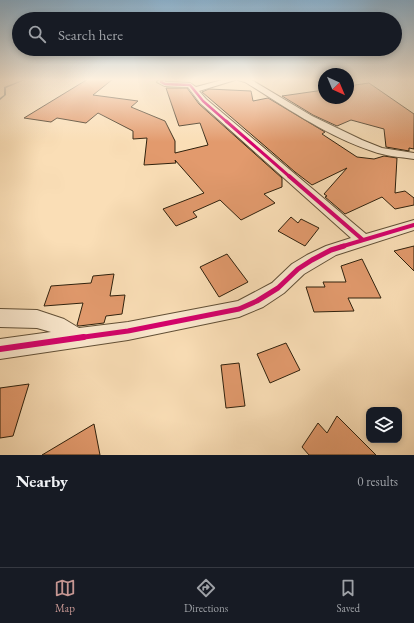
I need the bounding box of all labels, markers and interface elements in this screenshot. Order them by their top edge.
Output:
search box [12,12,402,56]
icon: search [26,23,48,45]
text: Search here [58,25,123,44]
north arrow [318,68,354,104]
map controls [366,407,402,443]
button: layers [366,407,402,443]
text: Nearby [16,470,68,492]
text: 0 results [357,473,398,490]
tab: Map [54,577,76,615]
tab: Directions [184,577,228,615]
tab: Saved [336,577,360,615]

